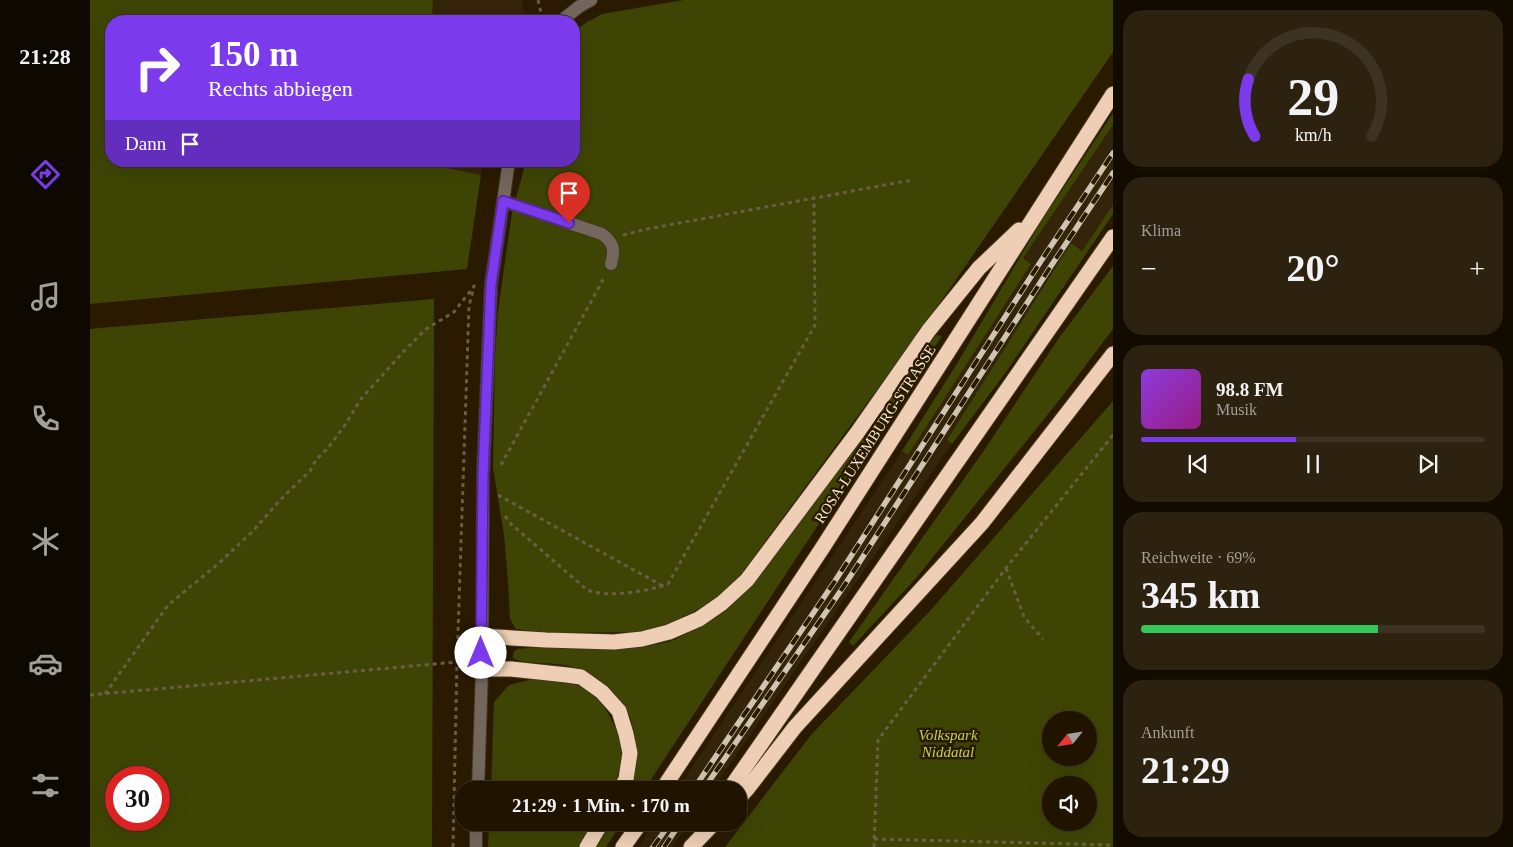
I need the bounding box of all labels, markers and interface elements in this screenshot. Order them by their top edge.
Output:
icon: right [125,35,190,100]
text: 150 m [208,35,298,74]
text: 21:28 [19,44,71,69]
text: 29 [1287,69,1339,126]
text: Rechts abbiegen [208,76,353,101]
text: km/h [1295,125,1331,145]
icon: arrive [176,130,204,158]
text: Dann [125,133,166,154]
icon: directions [28,157,63,192]
pin [548,172,590,223]
icon: arrive [555,179,583,207]
text: Klima [1141,222,1181,239]
text: 20° [1286,247,1340,289]
text: − [1141,253,1157,284]
text: + [1469,253,1485,284]
icon: music [28,279,63,314]
street label: ROSA-LUXEMBURG-STRASSE [811,342,939,526]
text: 98.8 FM [1216,379,1284,400]
icon: phone [28,401,63,436]
text: Musik [1216,401,1257,418]
icon: previous [1184,450,1212,478]
icon: pause [1299,450,1327,478]
icon: next [1414,450,1442,478]
icon: climate [28,524,63,559]
text: Reichweite · 69% [1141,549,1256,566]
text: 345 km [1141,574,1260,616]
position arrow [454,626,506,678]
icon: car [28,646,63,681]
north arrow [1042,711,1098,766]
map controls [1042,711,1097,831]
text: Ankunft [1141,724,1194,741]
park label: Volkspark Niddatal [918,727,978,760]
text: 21:29 [1141,749,1230,791]
speed limit sign: 30 [105,766,170,831]
icon: filters [28,768,63,803]
button: sound [1042,776,1097,831]
text: 21:29 · 1 Min. · 170 m [512,795,690,816]

